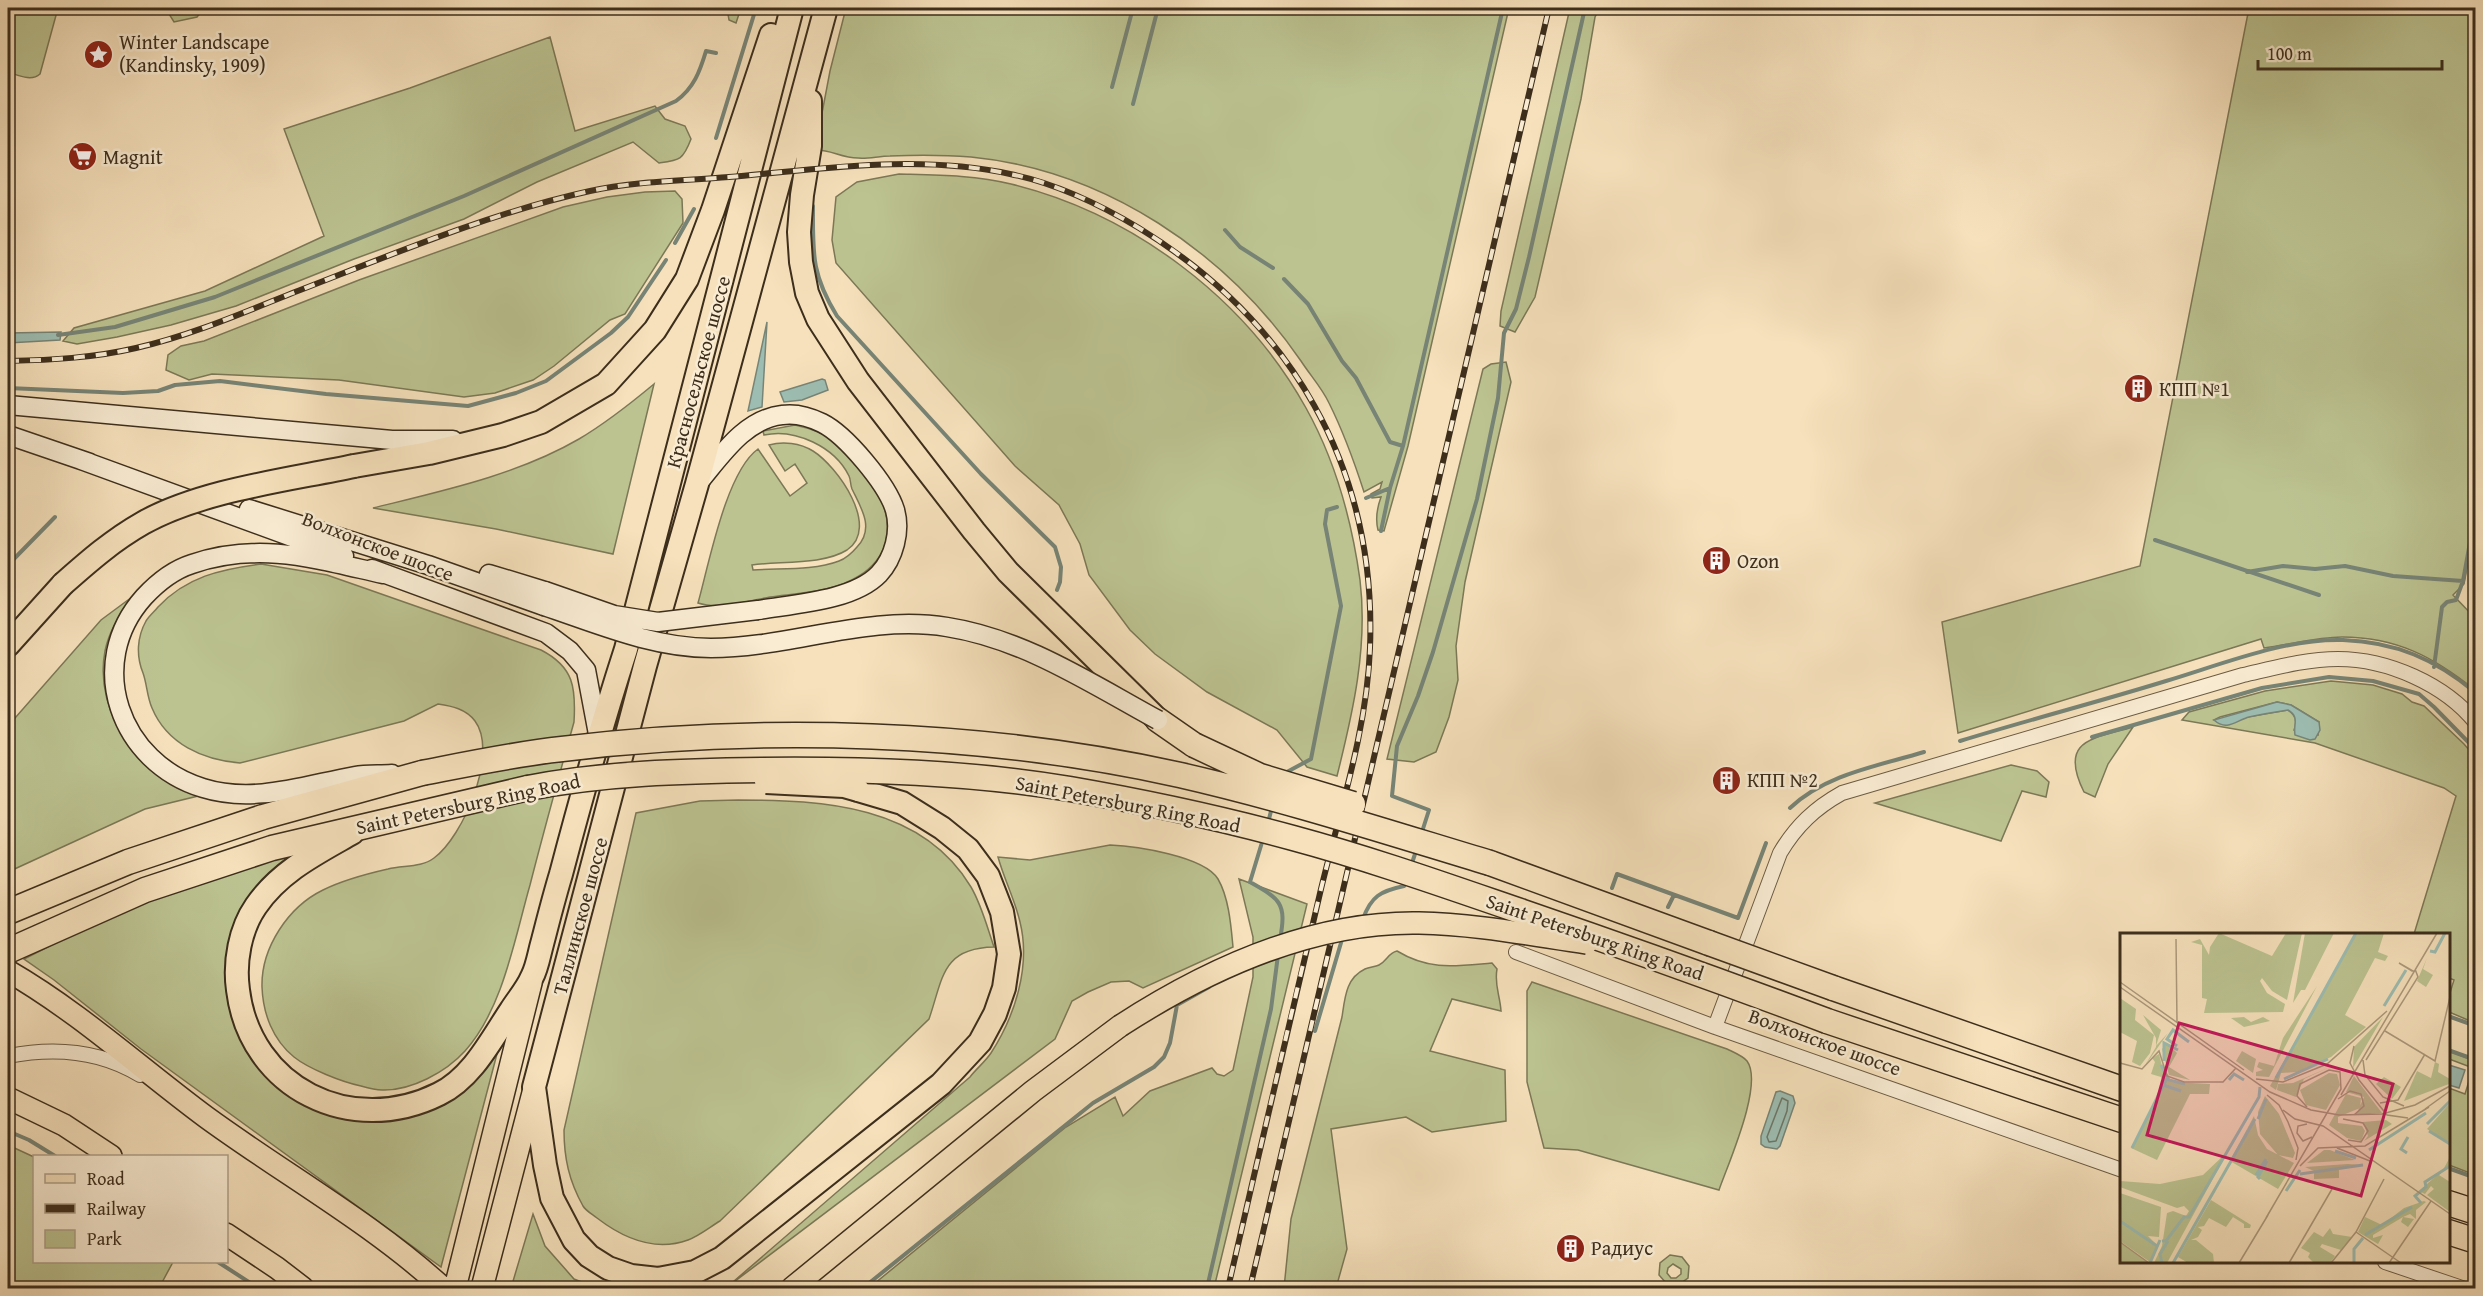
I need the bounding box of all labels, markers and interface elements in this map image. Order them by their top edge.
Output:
place label: Winter Landscape (Kandinsky, 1909) [119,27,269,79]
scale bar [2258,33,2442,71]
place icon: Winter Landscape (Kandinsky, 1909) [82,38,114,70]
text: 100 m [2267,40,2312,67]
supermarket icon: Magnit [66,141,98,173]
place label: Magnit [103,142,163,171]
street label: Красносельское шоссе [658,273,737,471]
building icon: КПП №1 [2122,373,2154,405]
place label: КПП №1 [2159,374,2230,403]
street label: Волхонское шоссе [298,503,458,588]
building icon: Ozon [1700,545,1732,577]
place label: Ozon [1737,546,1779,575]
building icon: КПП №2 [1710,764,1742,796]
street label: Saint Petersburg Ring Road [353,765,583,841]
place label: КПП №2 [1747,765,1818,794]
street label: Saint Petersburg Ring Road [1013,767,1243,840]
street label: Таллинское шоссе [545,834,614,998]
street label: Saint Petersburg Ring Road [1482,886,1708,988]
inset map [2120,933,2450,1263]
street label: Волхонское шоссе [1745,1000,1905,1083]
legend [33,1155,228,1263]
text: Road [87,1165,125,1192]
text: Railway [87,1195,146,1222]
text: Park [87,1225,123,1252]
building icon: Радиус [1554,1232,1586,1264]
place label: Радиус [1591,1233,1653,1262]

